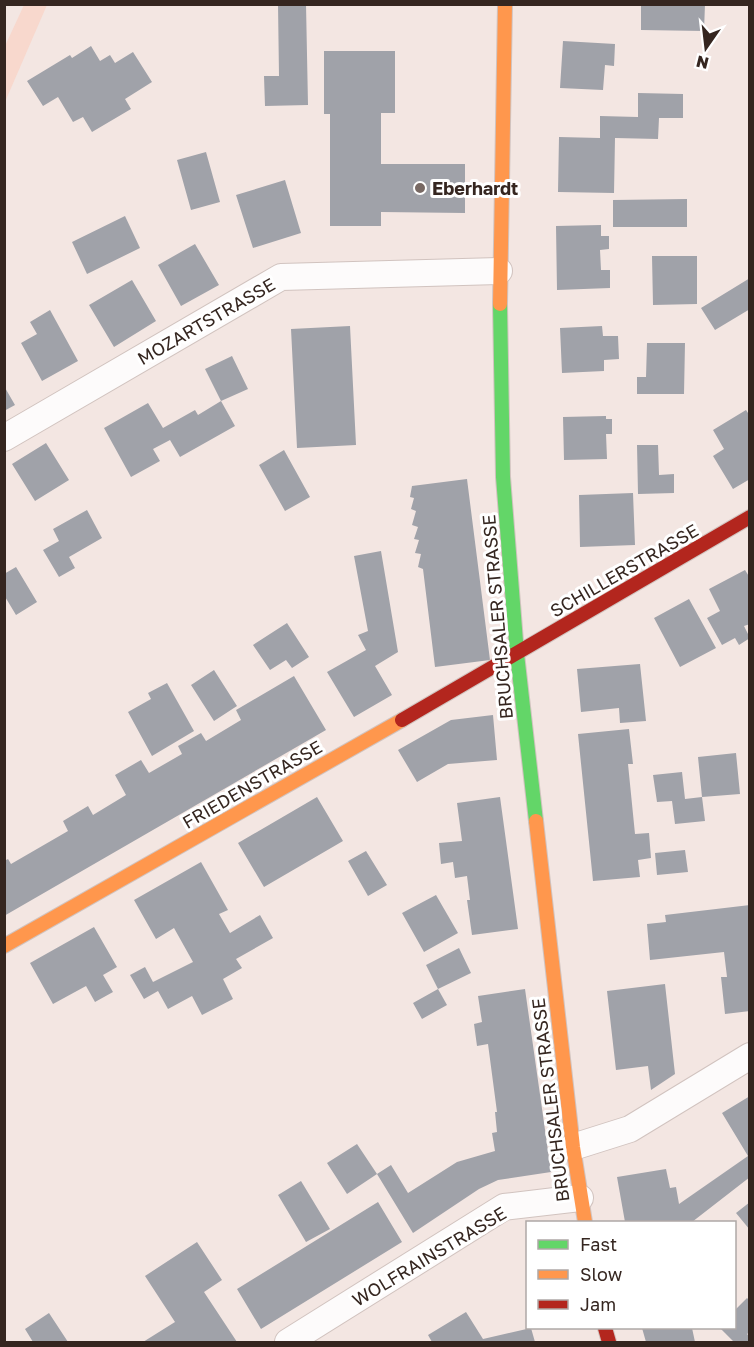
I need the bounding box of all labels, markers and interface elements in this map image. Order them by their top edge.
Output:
north arrow [676,18,736,78]
text: N [694,51,711,74]
place label: Eberhardt [432,177,518,199]
marker: Eberhardt [413,181,427,195]
street label: MOZARTSTRASSE [133,273,279,369]
street label: BRUCHSALER STRASSE [477,514,517,720]
street label: SCHILLERSTRASSE [546,519,702,621]
street label: FRIEDENSTRASSE [178,735,326,833]
street label: BRUCHSALER STRASSE [527,997,573,1203]
street label: WOLFRAINSTRASSE [348,1201,510,1311]
legend [526,1221,736,1329]
text: Fast [580,1233,617,1255]
text: Slow [580,1263,623,1285]
text: Jam [580,1293,616,1315]

